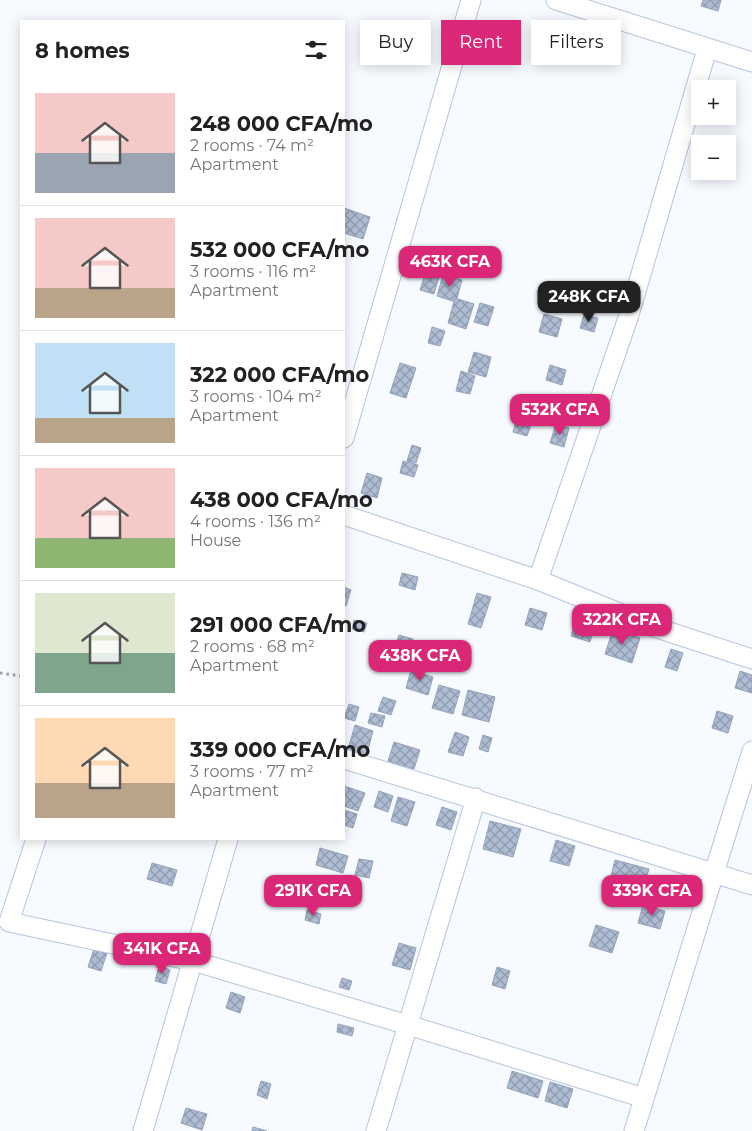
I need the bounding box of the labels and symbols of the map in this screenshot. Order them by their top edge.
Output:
pin: 463K CFA [398,246,502,288]
pin: 248K CFA [537,280,641,323]
pin: 532K CFA [508,394,612,436]
pin: 322K CFA [570,604,674,646]
pin: 438K CFA [368,640,472,682]
pin: 291K CFA [261,874,365,917]
pin: 339K CFA [600,874,704,917]
pin: 341K CFA [110,932,214,975]

